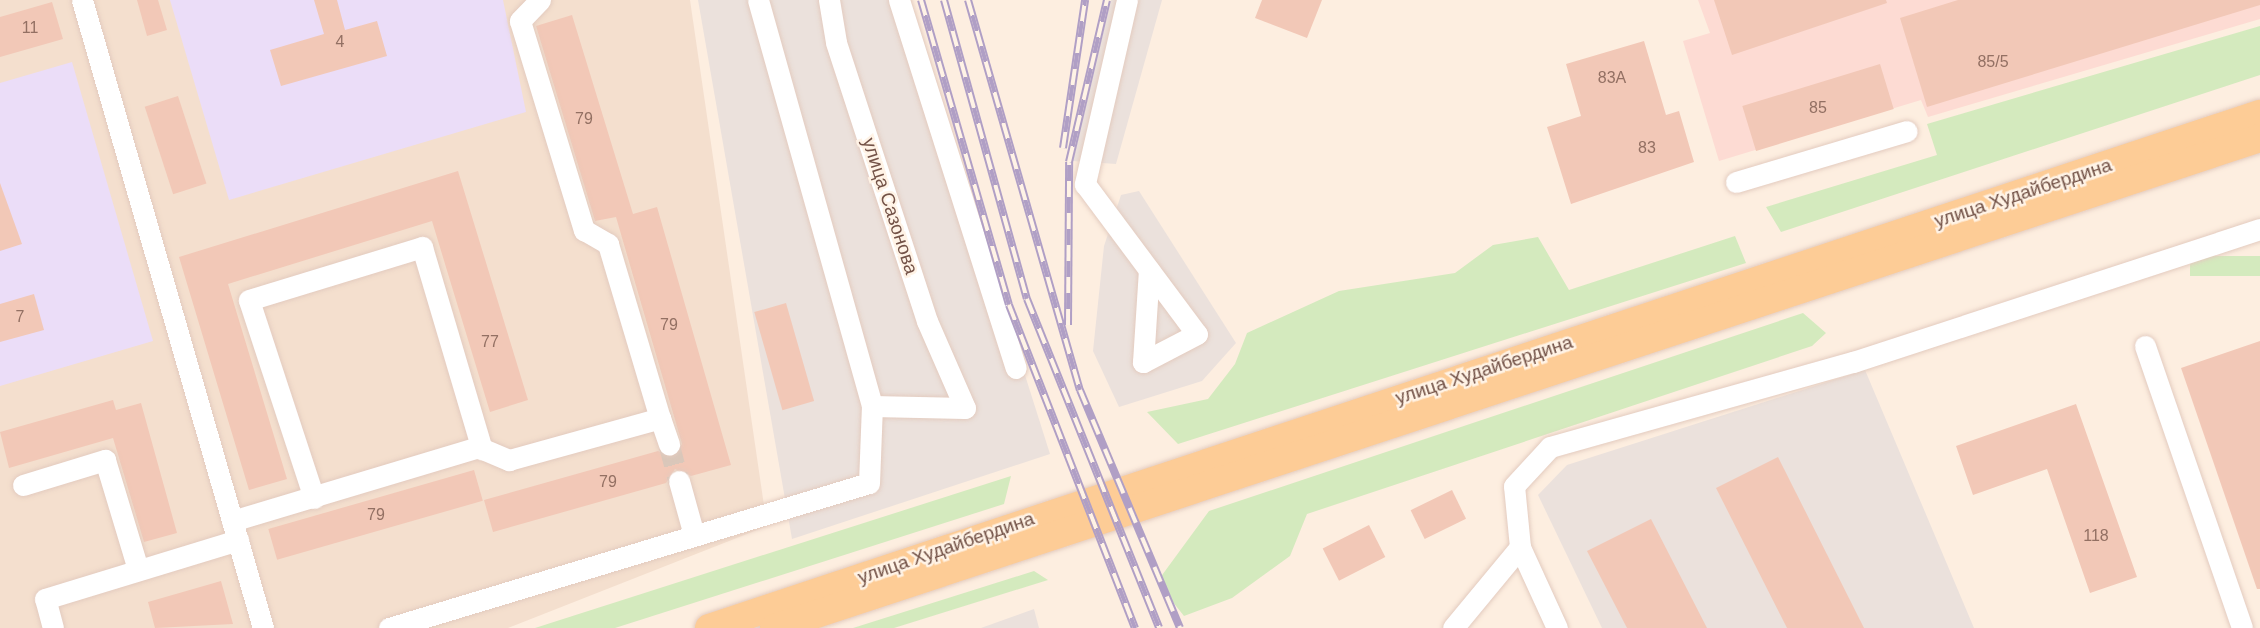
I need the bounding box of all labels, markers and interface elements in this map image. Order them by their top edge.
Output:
house number: 11 [22,18,38,38]
house number: 4 [336,32,344,52]
house number: 85/5 [1977,52,2009,72]
house number: 83А [1598,68,1626,88]
house number: 85 [1809,98,1827,118]
house number: 79 [575,109,593,129]
street label: улица Сазонова [857,135,923,277]
house number: 83 [1638,138,1656,158]
street label: улица Худайбердина [1931,154,2115,232]
house number: 7 [16,307,24,327]
house number: 79 [660,315,678,335]
street label: улица Худайбердина [1392,331,1576,409]
house number: 77 [481,332,499,352]
house number: 79 [599,472,617,492]
house number: 79 [367,505,385,525]
street label: улица Худайбердина [855,507,1037,589]
house number: 118 [2083,526,2109,546]

